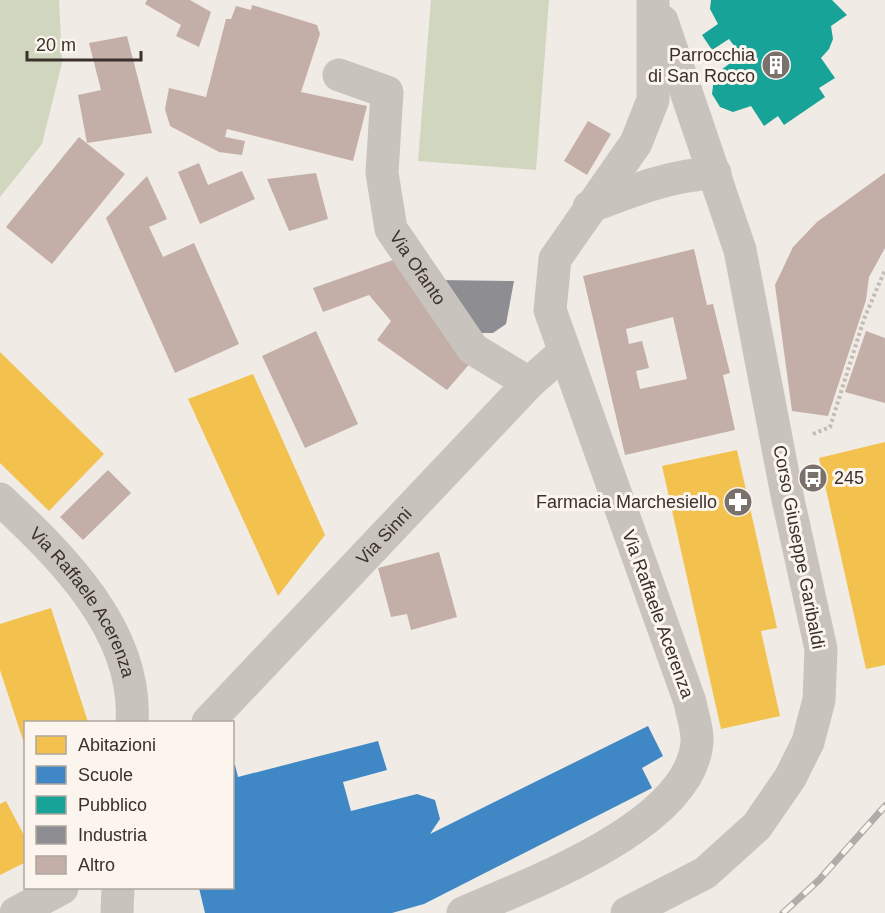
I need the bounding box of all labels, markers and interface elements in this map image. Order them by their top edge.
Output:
scale bar [27,24,141,62]
text: 20 m [36,35,76,55]
place label: Parrocchia di San Rocco [648,45,756,86]
building icon: Parrocchia di San Rocco [760,49,792,81]
street label: Via Ofanto [385,227,450,309]
street label: Corso Giuseppe Garibaldi [769,443,829,651]
bus stop icon: 245 [797,462,829,494]
place label: 245 [834,468,864,488]
pharmacy icon: Farmacia Marchesiello [722,486,754,518]
place label: Farmacia Marchesiello [536,492,717,512]
street label: Via Sinni [352,504,416,569]
street label: Via Raffaele Acerenza [25,523,138,681]
street label: Via Raffaele Acerenza [618,527,698,702]
legend [24,721,234,889]
text: Abitazioni [78,735,156,755]
text: Scuole [78,765,133,785]
text: Pubblico [78,795,147,815]
text: Industria [78,825,148,845]
text: Altro [78,855,115,875]

